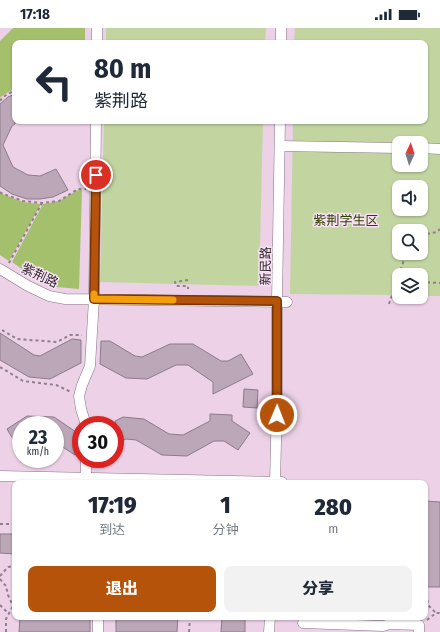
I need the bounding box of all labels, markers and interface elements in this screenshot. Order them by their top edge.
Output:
text: 17:18 [20,5,50,23]
text: 80 m [94,52,151,85]
icon: left [28,56,80,108]
text: 紫荆路 [94,90,148,112]
north arrow [392,136,428,172]
map controls [392,136,428,304]
pin [79,158,113,192]
icon: arrive [85,164,107,186]
button: sound [392,180,428,216]
park label: 紫荆学生区 [313,213,379,228]
button: search [392,224,428,260]
street label: 新民路 [258,246,273,286]
street label: 紫荆路 [19,260,61,290]
button: layers [392,268,428,304]
position arrow [256,394,298,436]
speed limit sign: 30 [72,416,124,468]
text: 23 [29,425,47,449]
text: km/h [27,446,49,458]
text: 17:19 [88,491,137,519]
text: 1 [220,491,231,519]
text: 280 [315,493,352,521]
text: m [328,521,338,536]
text: 到达 [99,522,125,537]
text: 分钟 [213,522,239,537]
button: 退出 [28,566,216,612]
button: 分享 [224,566,412,612]

